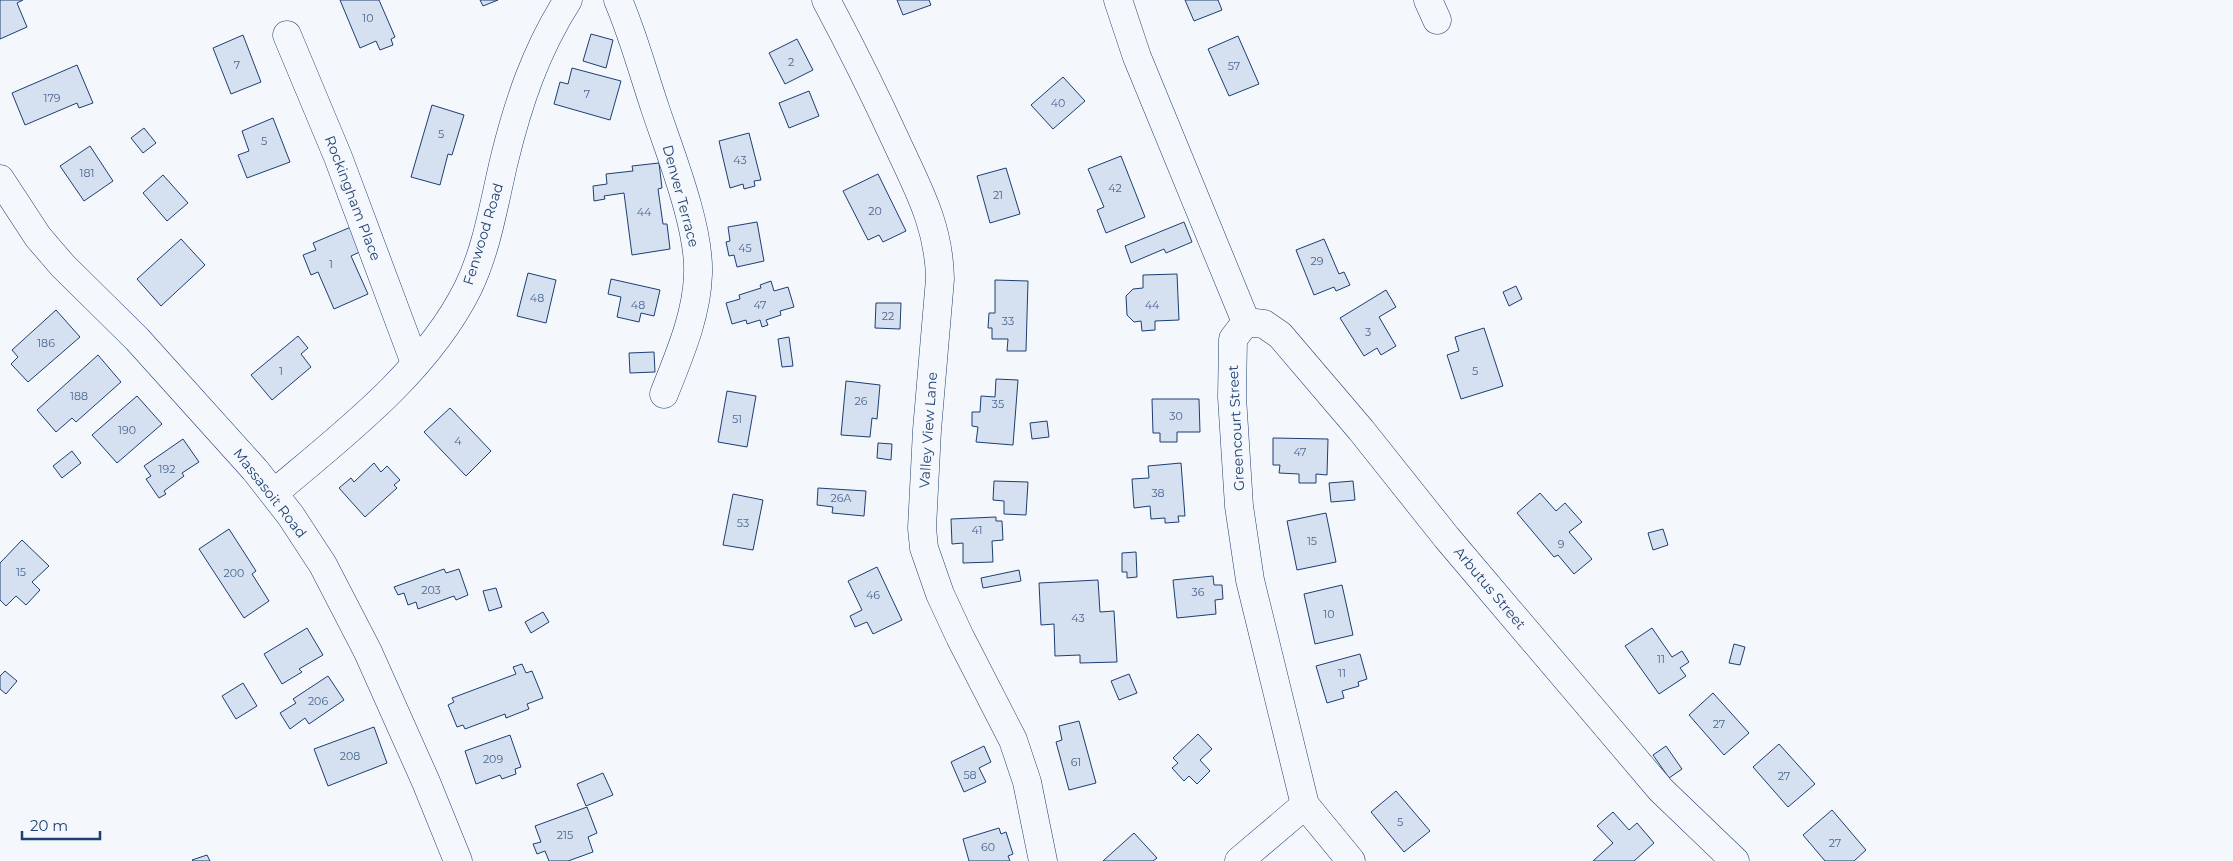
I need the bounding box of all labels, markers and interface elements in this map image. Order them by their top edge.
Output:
house number: 10 [362,11,374,25]
house number: 2 [788,55,794,69]
house number: 7 [234,58,240,72]
house number: 57 [1228,59,1240,73]
house number: 7 [584,87,590,101]
house number: 179 [43,91,61,105]
house number: 40 [1051,96,1065,110]
house number: 5 [438,127,444,141]
street label: Rockingham Place [321,133,385,263]
house number: 5 [261,134,267,148]
street label: Denver Terrace [659,143,703,249]
house number: 43 [733,153,747,167]
house number: 181 [80,166,94,180]
street label: Fenwood Road [459,181,507,287]
house number: 42 [1108,181,1122,195]
house number: 21 [993,188,1003,202]
house number: 20 [868,204,882,218]
house number: 44 [637,205,652,219]
house number: 45 [738,241,752,255]
house number: 29 [1311,254,1324,268]
house number: 1 [329,257,333,271]
house number: 48 [530,291,544,305]
house number: 48 [631,298,645,312]
house number: 47 [753,298,767,312]
house number: 44 [1145,298,1160,312]
house number: 22 [882,309,894,323]
house number: 33 [1002,314,1014,328]
house number: 3 [1365,325,1371,339]
house number: 186 [37,336,55,350]
house number: 1 [279,364,283,378]
street label: Greencourt Street [1224,364,1248,491]
house number: 5 [1472,364,1478,378]
street label: Valley View Lane [915,371,941,489]
house number: 188 [70,389,88,403]
house number: 26 [855,394,868,408]
house number: 35 [992,397,1004,411]
house number: 30 [1169,409,1183,423]
house number: 51 [732,412,742,426]
house number: 190 [118,423,136,437]
house number: 4 [454,434,462,448]
street label: Massasoit Road [229,445,311,541]
house number: 47 [1293,445,1307,459]
house number: 192 [159,462,175,476]
house number: 38 [1151,486,1165,500]
house number: 26A [831,491,852,505]
house number: 53 [737,516,749,530]
house number: 41 [972,523,982,537]
house number: 15 [1307,534,1317,548]
house number: 9 [1558,537,1565,551]
street label: Arbutus Street [1450,543,1530,633]
house number: 15 [16,565,26,579]
house number: 200 [224,566,244,580]
house number: 203 [421,583,441,597]
house number: 36 [1192,585,1205,599]
house number: 46 [866,588,880,602]
house number: 10 [1323,607,1335,621]
house number: 43 [1071,611,1085,625]
house number: 11 [1657,652,1665,666]
house number: 11 [1338,666,1346,680]
house number: 206 [308,694,328,708]
house number: 27 [1713,717,1725,731]
house number: 208 [340,749,360,763]
house number: 209 [483,752,503,766]
house number: 61 [1071,755,1081,769]
house number: 58 [963,768,977,782]
house number: 27 [1778,769,1790,783]
scale bar [22,808,100,840]
house number: 5 [1397,815,1403,829]
text: 20 m [30,816,68,835]
house number: 215 [557,828,573,842]
house number: 27 [1829,836,1841,850]
house number: 60 [981,840,995,854]

